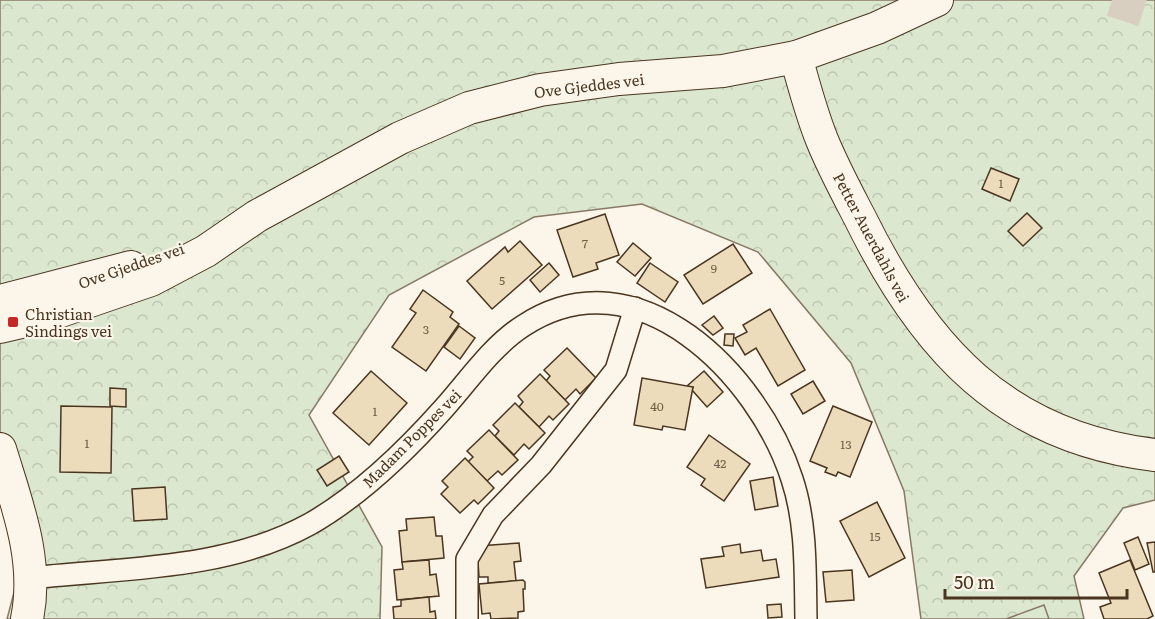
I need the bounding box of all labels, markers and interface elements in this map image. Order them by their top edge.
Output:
street label: Ove Gjeddes vei [533,67,645,103]
street label: Petter Auerdahls vei [828,168,916,306]
house number: 1 [999,174,1004,192]
house number: 7 [582,234,588,252]
street label: Ove Gjeddes vei [75,236,187,294]
house number: 9 [711,259,717,277]
house number: 5 [499,271,505,289]
place label: Christian Sindings vei [25,302,112,342]
marker: Christian Sindings vei [6,315,20,329]
house number: 3 [423,320,429,338]
street label: Madam Poppes vei [356,383,466,493]
house number: 40 [650,397,664,415]
house number: 1 [373,402,378,420]
house number: 1 [85,434,90,452]
house number: 13 [840,435,852,453]
house number: 42 [714,454,726,472]
house number: 15 [870,527,880,545]
scale bar [945,562,1126,600]
text: 50 m [954,568,995,595]

